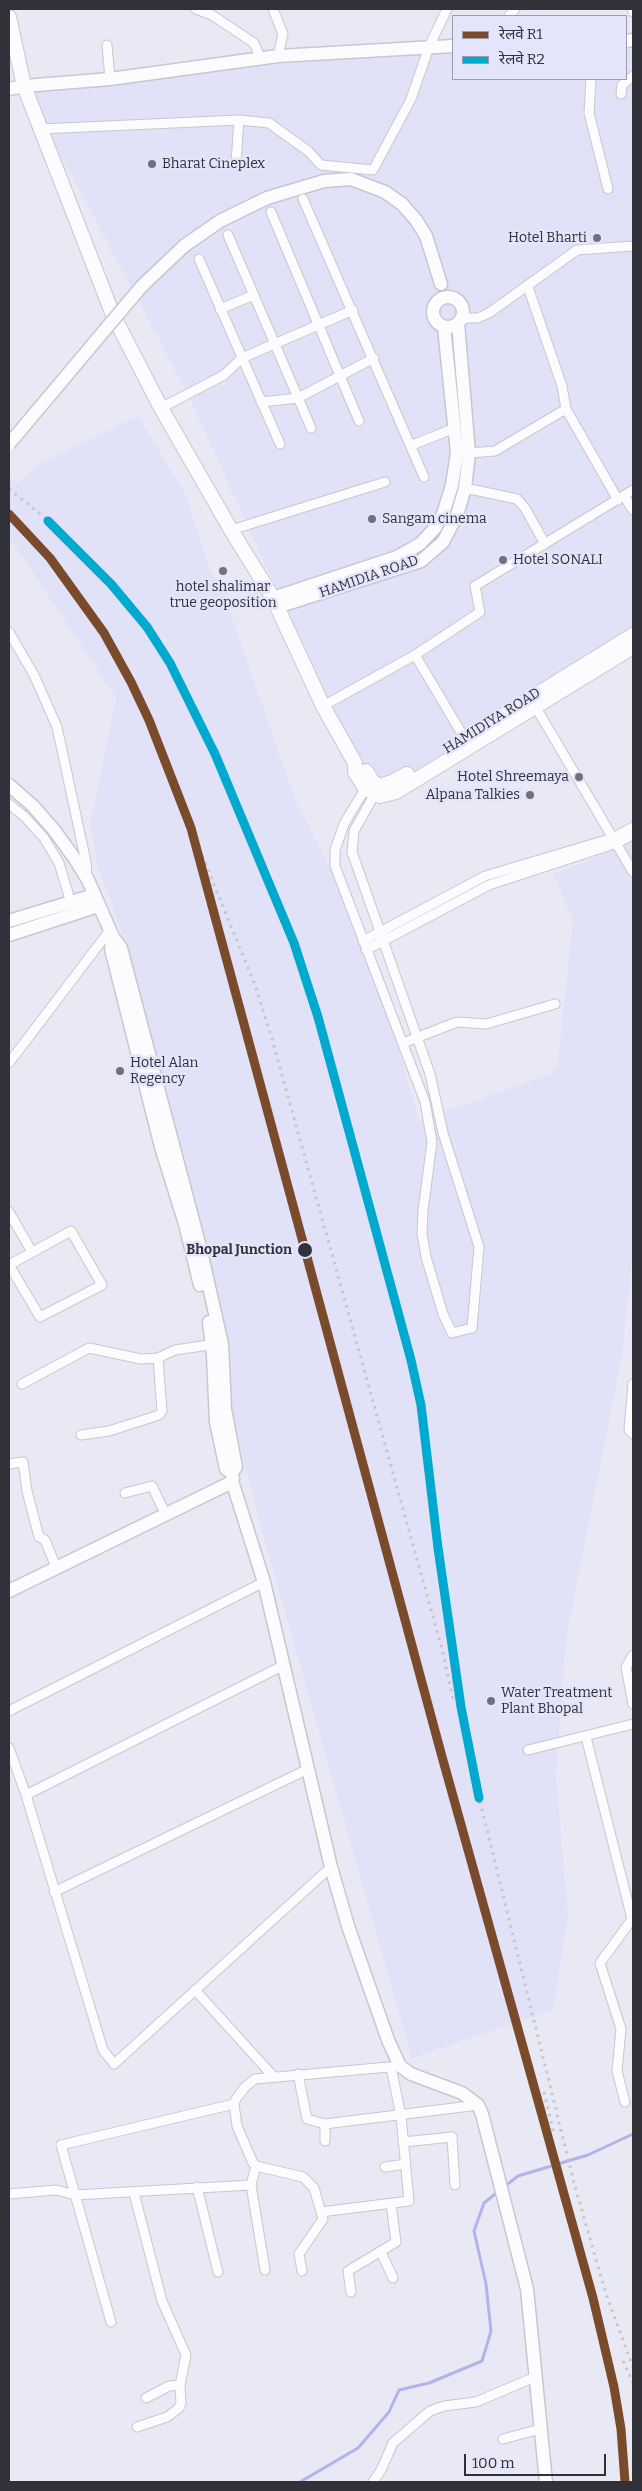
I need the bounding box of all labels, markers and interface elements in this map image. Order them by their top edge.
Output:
legend [452,15,627,80]
text: रेलवे R1 [499,25,543,43]
text: रेलवे R2 [499,50,545,68]
place label: Bharat Cineplex [162,156,265,172]
marker: Bharat Cineplex [146,158,158,170]
place label: Hotel Bharti [508,230,587,246]
marker: Hotel Bharti [591,232,603,244]
place label: Sangam cinema [382,511,487,527]
marker: Sangam cinema [366,513,378,525]
street label: HAMIDIA ROAD [317,552,421,602]
place label: Hotel SONALI [513,552,603,568]
marker: Hotel SONALI [497,554,509,566]
marker: hotel shalimar true geoposition [217,565,229,577]
place label: hotel shalimar true geoposition [169,579,277,612]
street label: HAMIDIYA ROAD [440,684,544,758]
place label: Hotel Shreemaya [457,769,569,785]
marker: Hotel Shreemaya [573,771,585,783]
place label: Alpana Talkies [426,787,520,803]
marker: Alpana Talkies [524,789,536,801]
place label: Hotel Alan Regency [130,1055,198,1088]
marker: Hotel Alan Regency [114,1065,126,1077]
marker: Bhopal Junction [296,1241,314,1259]
place label: Bhopal Junction [186,1242,292,1258]
place label: Water Treatment Plant Bhopal [501,1685,612,1718]
marker: Water Treatment Plant Bhopal [485,1695,497,1707]
scale bar [467,2444,610,2476]
text: 100 m [472,2454,515,2472]

